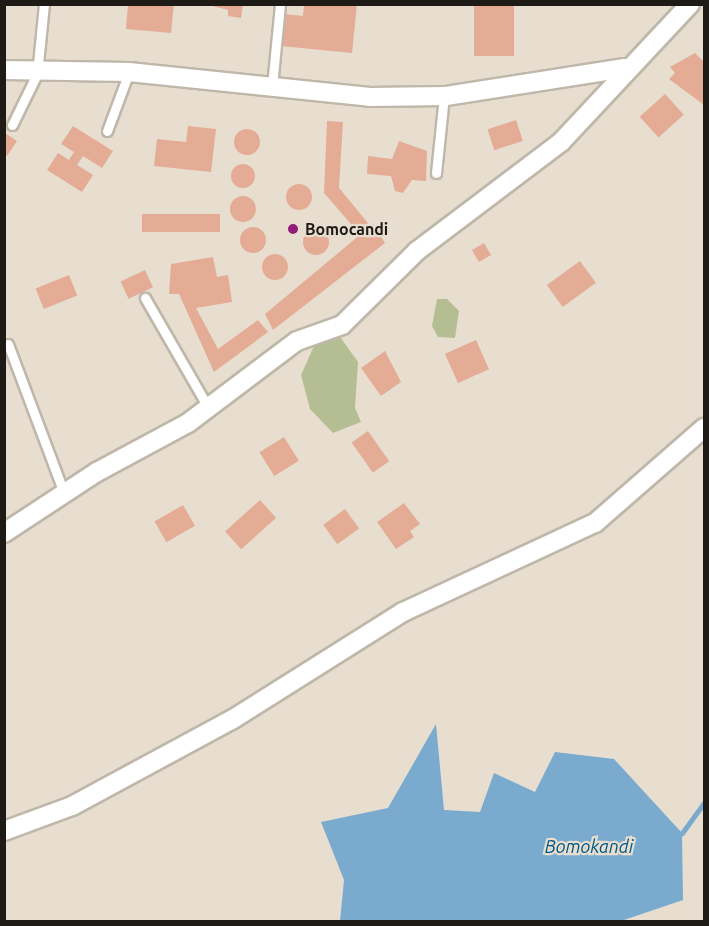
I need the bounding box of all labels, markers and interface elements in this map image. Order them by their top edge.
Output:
place label: Bomocandi [305,219,388,239]
marker: Bomocandi [286,222,300,236]
water label: Bomokandi [545,835,633,857]

